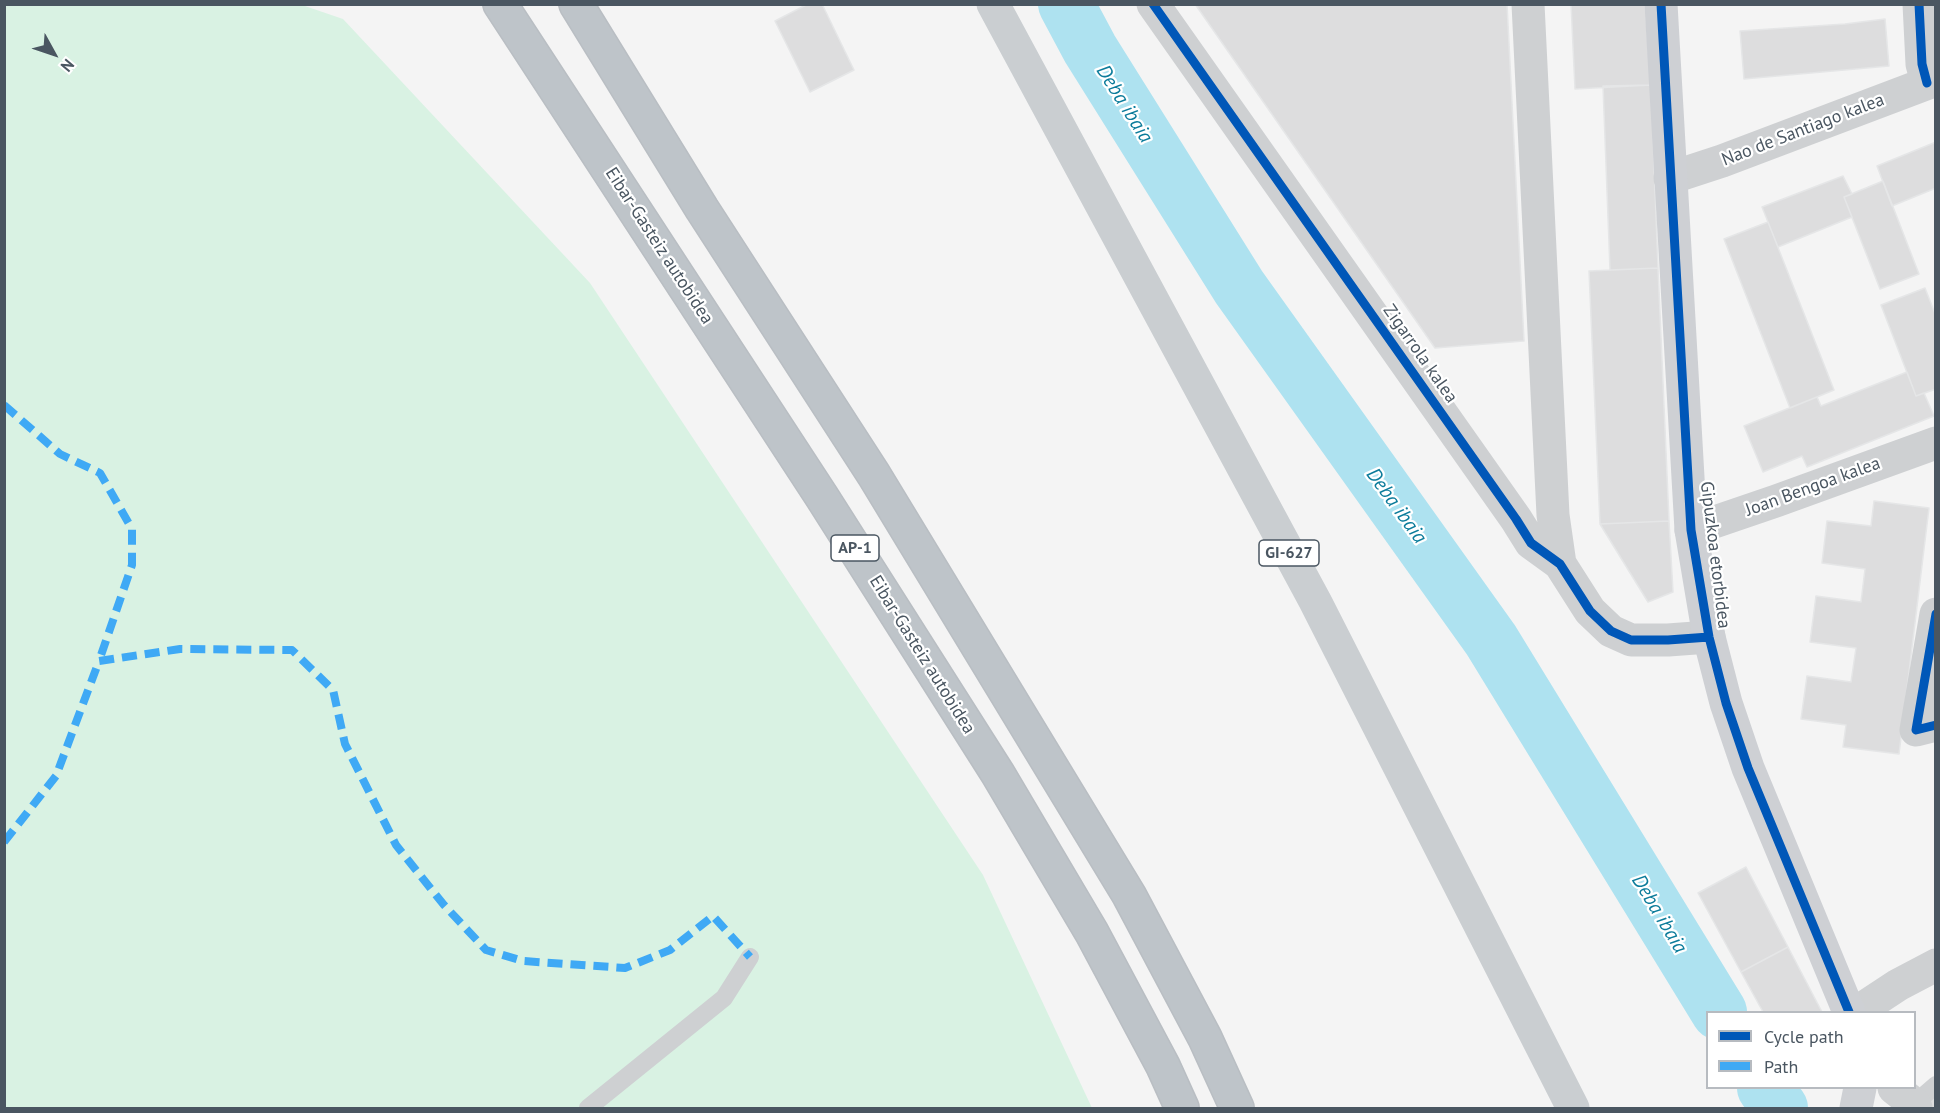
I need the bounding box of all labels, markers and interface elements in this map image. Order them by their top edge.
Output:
north arrow [24,24,84,84]
text: N [57,55,79,76]
water label: Deba ibaia [1091,61,1157,147]
street label: Nao de Santiago kalea [1719,89,1887,171]
street label: Eibar-Gasteiz autobidea [600,164,718,328]
street label: Zigarrola kalea [1378,301,1462,407]
street label: Joan Bengoa kalea [1743,453,1883,521]
water label: Deba ibaia [1361,464,1431,548]
street label: Gipuzkoa etorbidea [1695,480,1735,630]
road number: AP-1 [831,535,879,561]
road number: GI-627 [1259,540,1319,566]
street label: Eibar-Gasteiz autobidea [864,572,980,738]
water label: Deba ibaia [1626,870,1692,958]
legend [1706,1011,1916,1089]
text: Cycle path [1764,1025,1844,1048]
text: Path [1764,1055,1798,1078]

